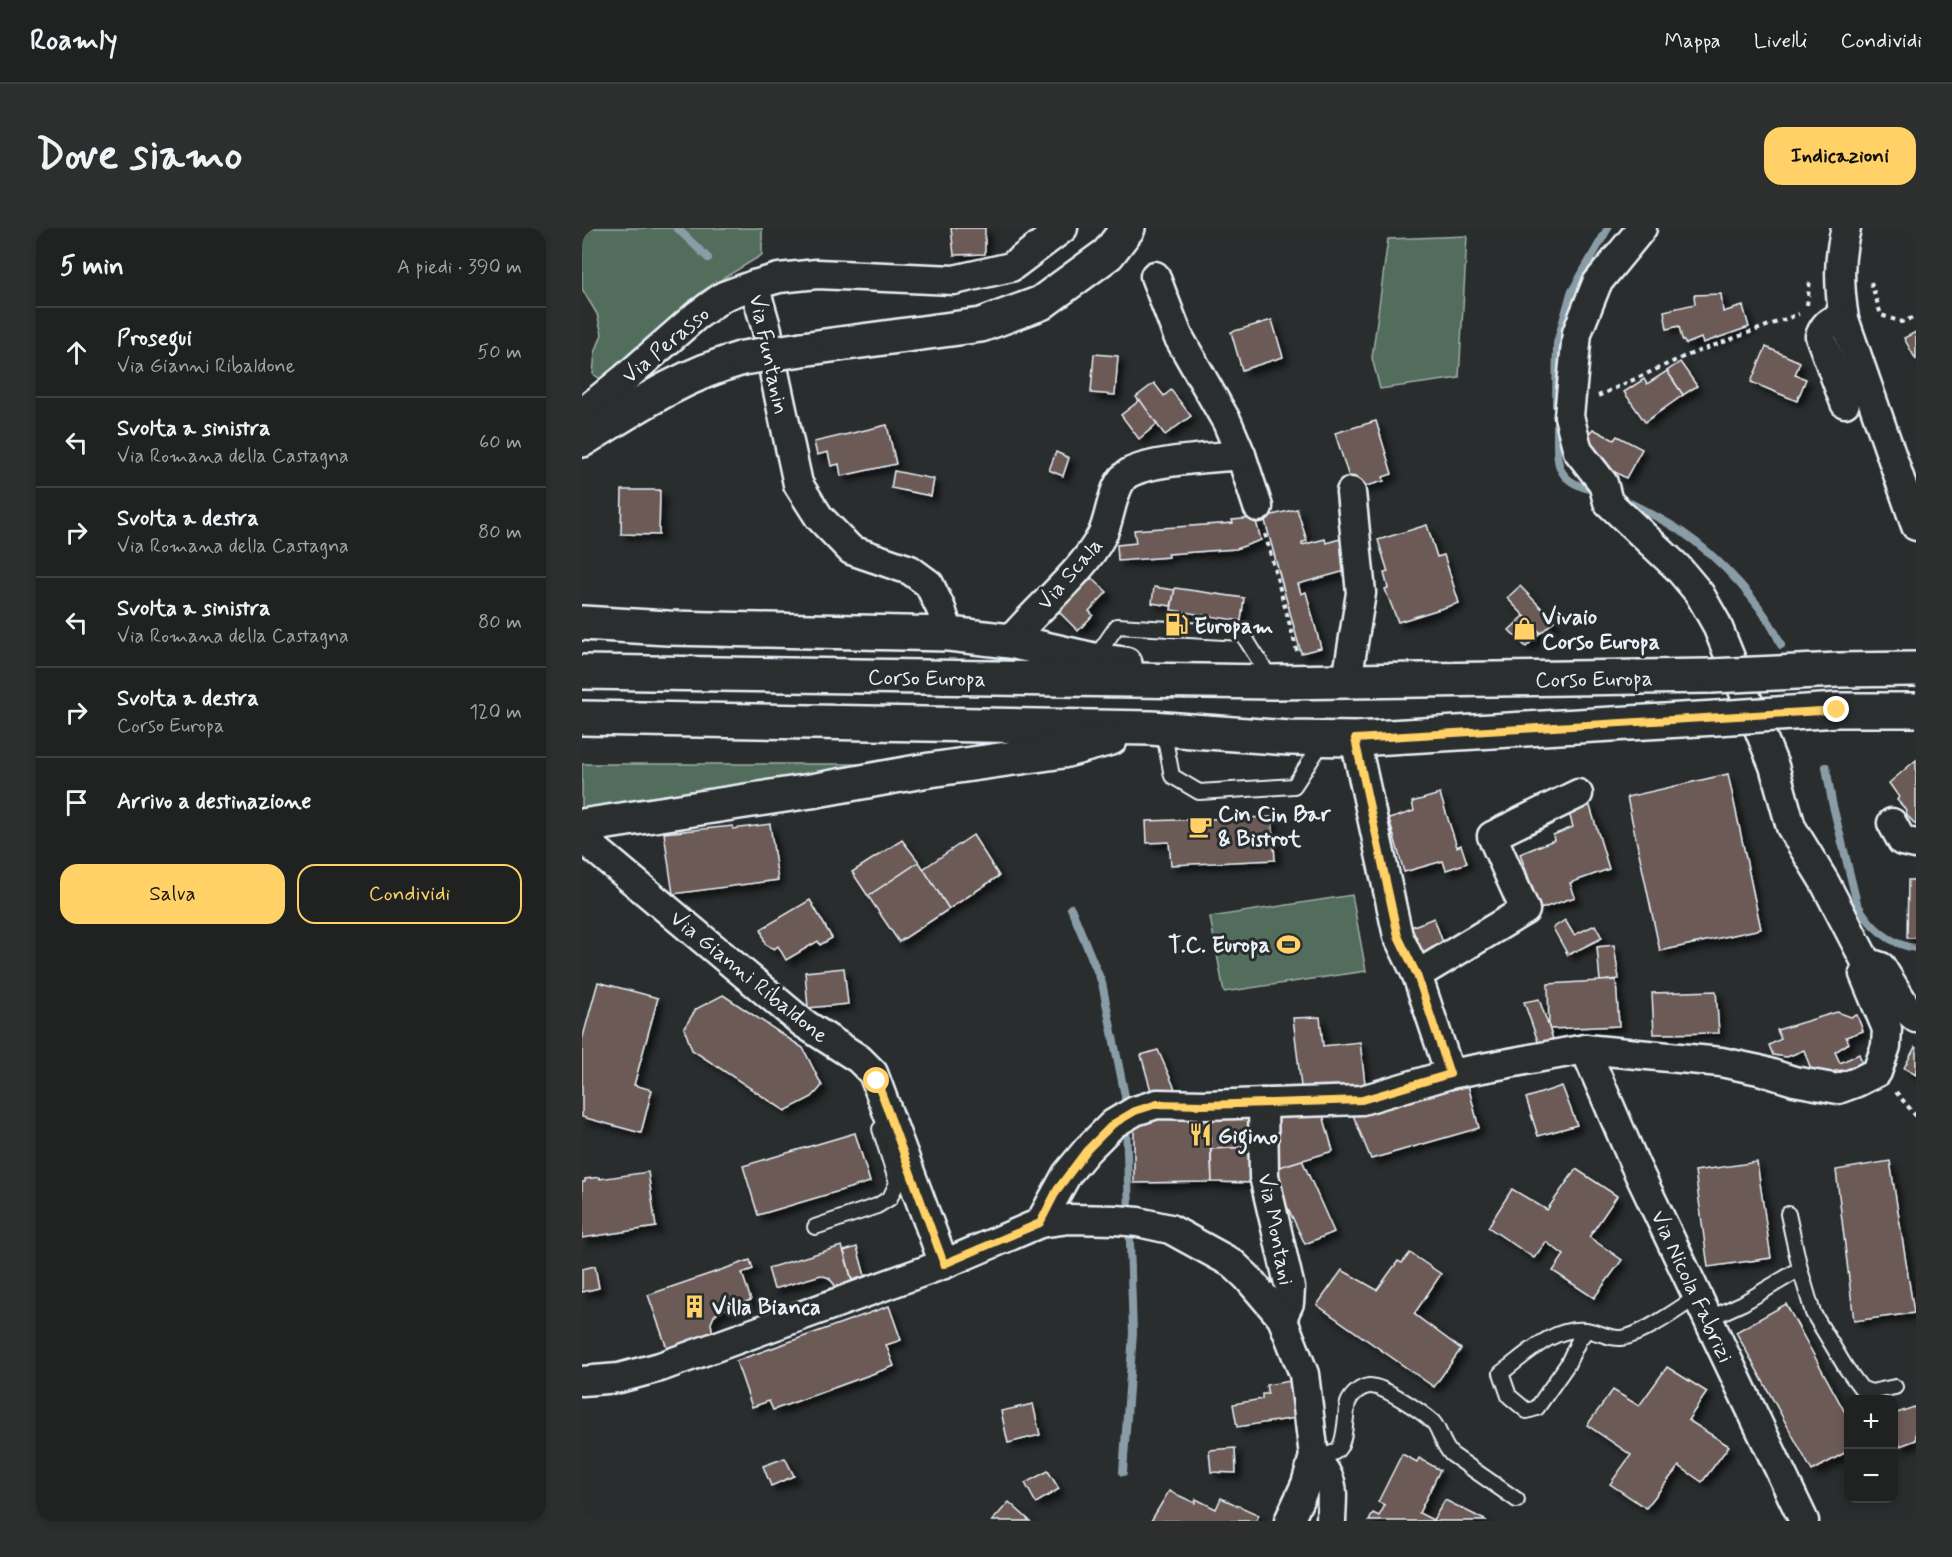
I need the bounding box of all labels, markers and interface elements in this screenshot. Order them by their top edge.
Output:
text: Roamly [30,23,118,60]
text: Mappa [1665,27,1721,55]
text: Livelli [1754,27,1808,55]
text: Condividi [1841,27,1922,55]
button: Indicazioni [1764,127,1916,185]
text: Dove siamo [36,129,242,184]
text: 5 min [60,250,124,284]
text: A piedi · 390 m [397,254,522,281]
street label: Via Funtanin [742,292,794,417]
street label: Via Perasso [617,301,716,390]
text: Prosegui [117,325,192,353]
icon: ahead [60,336,93,369]
text: 50 m [477,339,522,366]
text: Via Gianni Ribaldone [117,353,295,380]
text: Svolta a sinistra [117,415,271,443]
icon: left [60,426,93,459]
text: 60 m [479,429,522,456]
text: Via Romana della Castagna [117,443,349,470]
text: Svolta a destra [117,505,259,533]
icon: right [60,516,93,549]
text: 80 m [478,519,522,546]
street label: Via Scala [1031,532,1110,616]
text: Via Romana della Castagna [117,533,349,560]
text: Svolta a sinistra [117,595,271,623]
place label: Vivaio Corso Europa [1542,604,1660,657]
icon: left [60,606,93,639]
text: 80 m [478,609,522,636]
fuel station icon: Europam [1163,612,1189,638]
place label: Europam [1194,613,1273,641]
shop icon: Vivaio Corso Europa [1511,616,1537,642]
text: Via Romana della Castagna [117,623,349,650]
street label: Corso Europa [868,664,986,694]
street label: Corso Europa [1535,665,1653,695]
text: Svolta a destra [117,685,259,713]
icon: right [60,696,93,729]
route end [1823,696,1849,722]
text: 120 m [469,699,522,726]
text: Corso Europa [117,713,224,740]
icon: arrive [60,786,93,819]
text: Arrivo a destinazione [117,788,311,816]
place label: Cin Cin Bar & Bistrot [1218,801,1331,854]
cafe icon: Cin Cin Bar & Bistrot [1187,813,1213,839]
button: Salva [60,864,285,924]
button: Condividi [297,864,522,924]
street label: Via Gianni Ribaldone [664,905,834,1050]
sports icon: T.C. Europa [1275,931,1301,957]
place label: T.C. Europa [1168,932,1270,960]
route start [863,1067,889,1093]
restaurant icon: Gigino [1187,1122,1213,1148]
place label: Gigino [1218,1123,1279,1155]
street label: Via Montani [1250,1171,1300,1288]
street label: Via Nicola Fabrizi [1644,1206,1739,1368]
building icon: Villa Bianca [681,1293,707,1319]
place label: Villa Bianca [712,1294,821,1322]
map controls [1844,1395,1898,1503]
button: + [1844,1395,1898,1449]
button: − [1844,1449,1898,1503]

